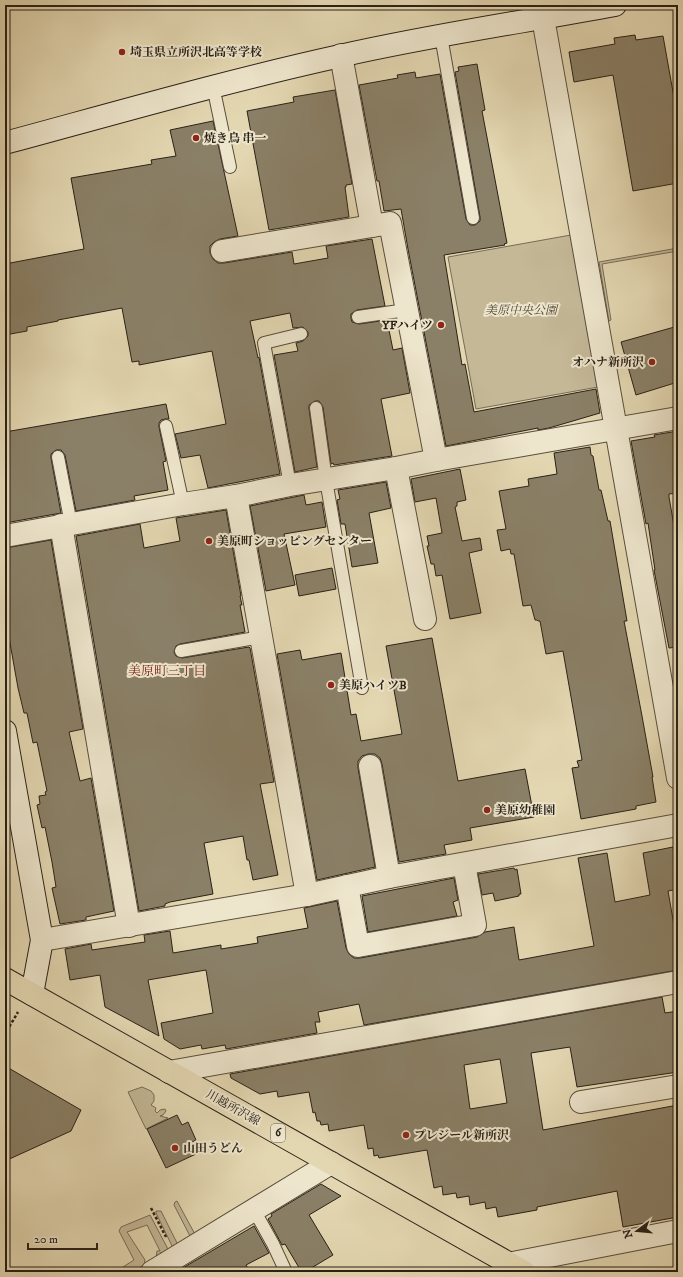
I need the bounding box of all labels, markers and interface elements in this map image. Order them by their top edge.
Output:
place label: 埼玉県立所沢北高等学校 [130,45,262,60]
marker: 埼玉県立所沢北高等学校 [117,47,127,57]
place label: 焼き鳥 串一 [204,131,267,146]
marker: 焼き鳥 串一 [191,133,201,143]
park label: 美原中央公園 [485,303,559,318]
place label: YFハイツ [381,318,433,333]
marker: YFハイツ [436,320,446,330]
place label: オハナ新所沢 [572,355,644,370]
marker: オハナ新所沢 [647,357,657,367]
place label: 美原町ショッピングセンター [217,534,372,549]
marker: 美原町ショッピングセンター [204,536,214,546]
district label: 美原町三丁目 [128,663,206,679]
place label: 美原ハイツB [339,678,407,693]
marker: 美原ハイツB [326,680,336,690]
place label: 美原幼稚園 [495,803,555,818]
marker: 美原幼稚園 [482,805,492,815]
street label: 川越所沢線 [203,1087,263,1129]
road number: 6 [271,1124,285,1142]
place label: プレジール新所沢 [414,1128,509,1143]
marker: プレジール新所沢 [401,1130,411,1140]
place label: 山田うどん [183,1141,243,1156]
marker: 山田うどん [170,1143,180,1153]
north arrow [617,1211,657,1251]
scale bar [28,1225,97,1251]
text: N [620,1227,636,1240]
text: 20 m [34,1232,58,1247]

